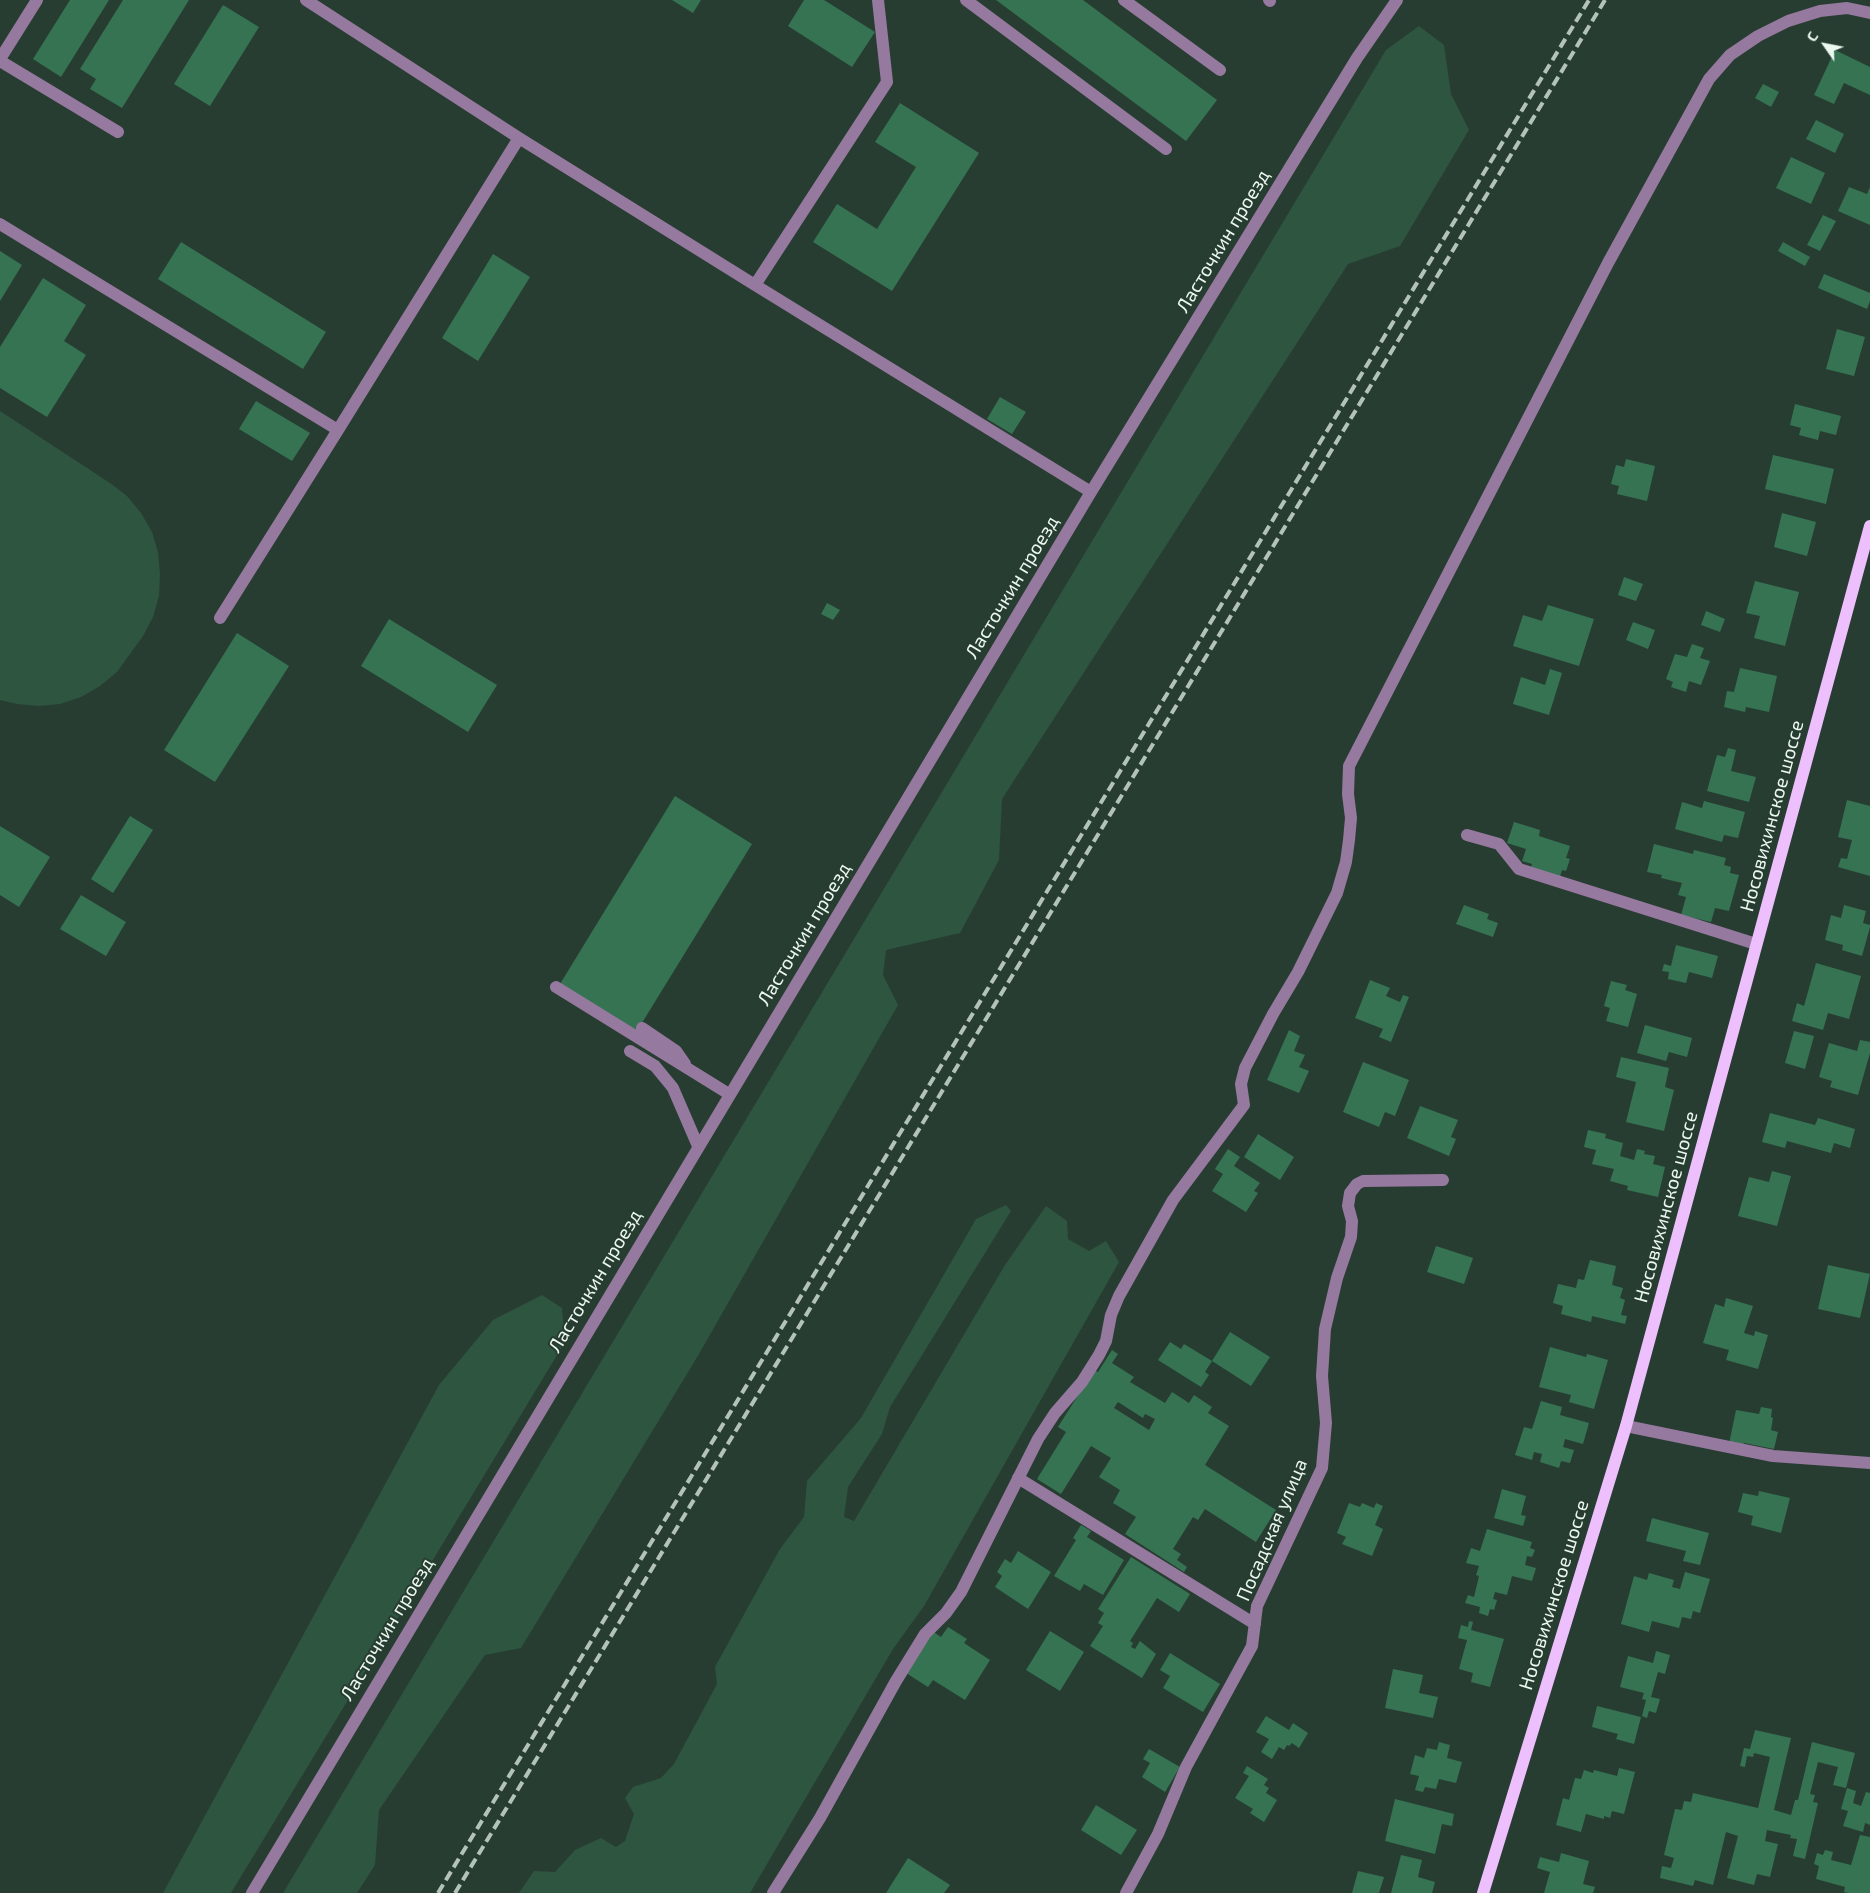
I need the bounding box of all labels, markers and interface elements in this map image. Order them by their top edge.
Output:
north arrow [1800,20,1850,70]
text: С [1803,28,1821,45]
street label: Ласточкин проезд [1171,165,1275,317]
street label: Ласточкин проезд [960,511,1064,663]
street label: Носовихинское шоссе [1735,718,1809,914]
street label: Ласточкин проезд [752,858,856,1010]
street label: Носовихинское шоссе [1629,1109,1703,1305]
street label: Ласточкин проезд [543,1205,647,1357]
street label: Посадская улица [1232,1456,1312,1604]
street label: Носовихинское шоссе [1514,1497,1594,1693]
street label: Ласточкин проезд [335,1553,439,1705]

